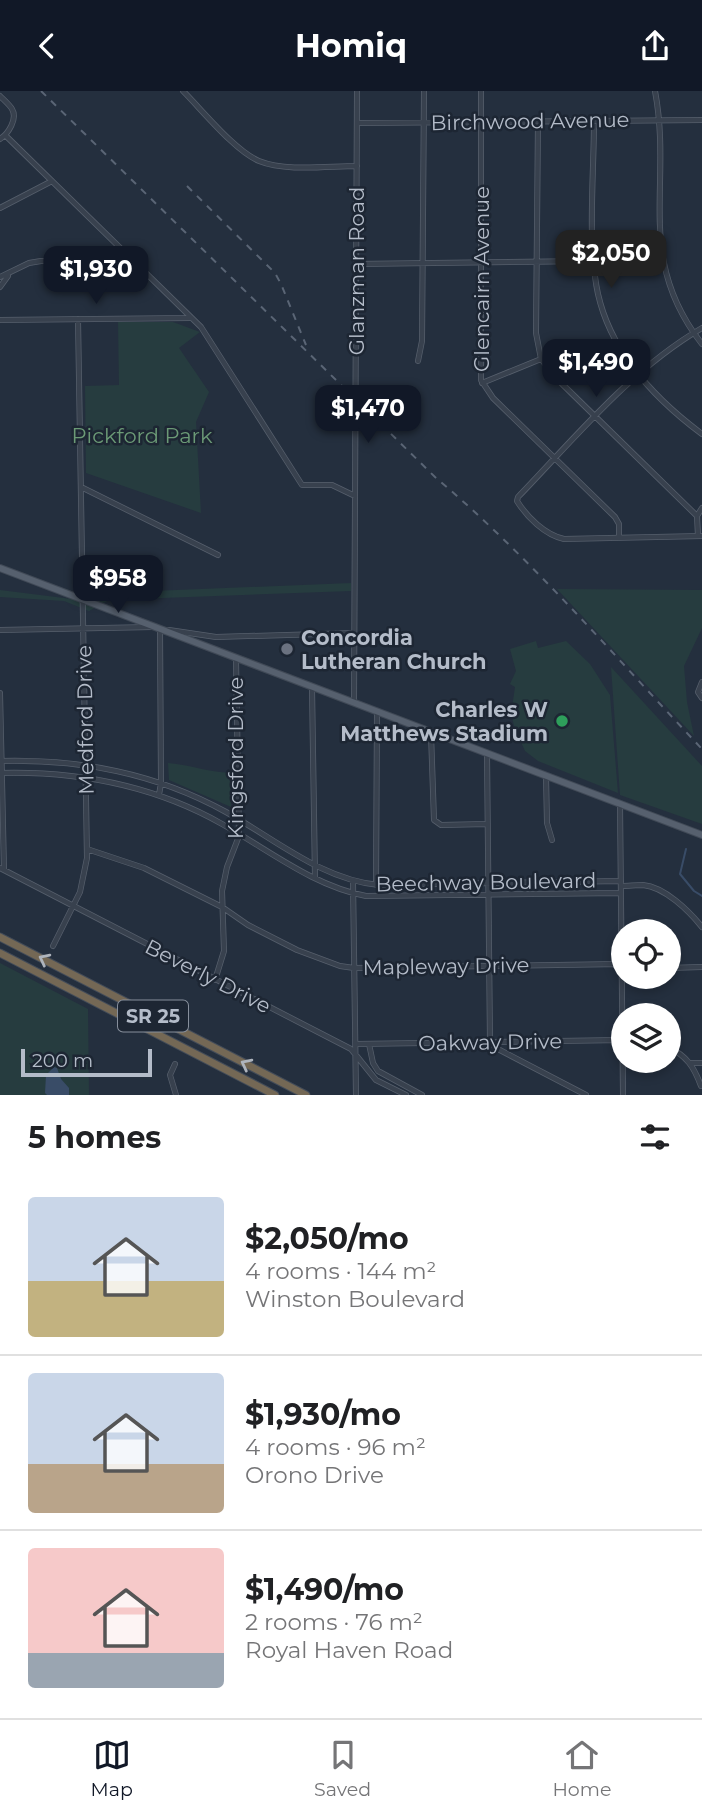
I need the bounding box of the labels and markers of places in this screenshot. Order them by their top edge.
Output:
pin: $2,050 [554,231,668,290]
pin: $1,930 [39,247,153,306]
pin: $1,490 [539,339,653,399]
pin: $1,470 [311,385,425,445]
pin: $958 [77,555,159,615]
place label: Concordia Lutheran Church [301,625,487,674]
marker: Concordia Lutheran Church [279,641,295,657]
place label: Charles W Matthews Stadium [340,697,548,746]
marker: Charles W Matthews Stadium [554,713,570,729]

